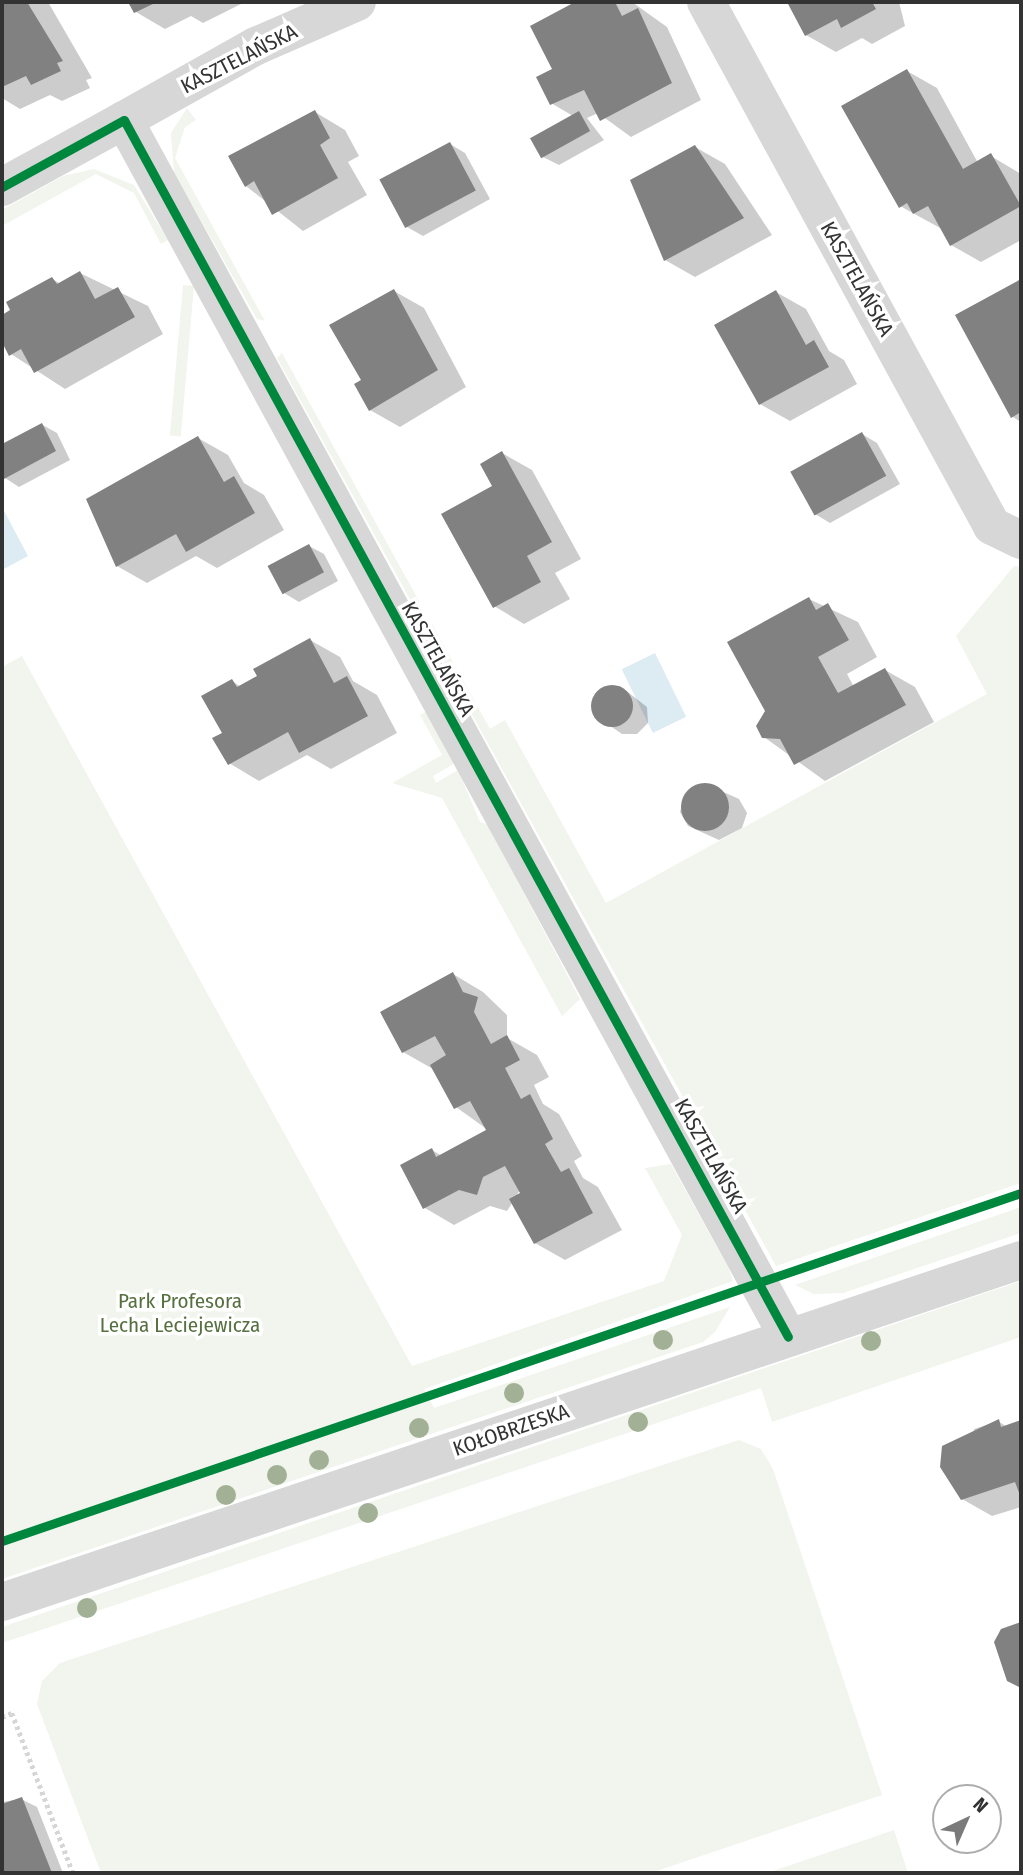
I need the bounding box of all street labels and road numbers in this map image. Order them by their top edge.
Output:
street label: KASZTELAŃSKA [177,19,301,99]
street label: KASZTELAŃSKA [815,217,899,341]
street label: KASZTELAŃSKA [396,597,480,721]
street label: KASZTELAŃSKA [669,1094,753,1218]
street label: KOŁOBRZESKA [450,1398,572,1462]

